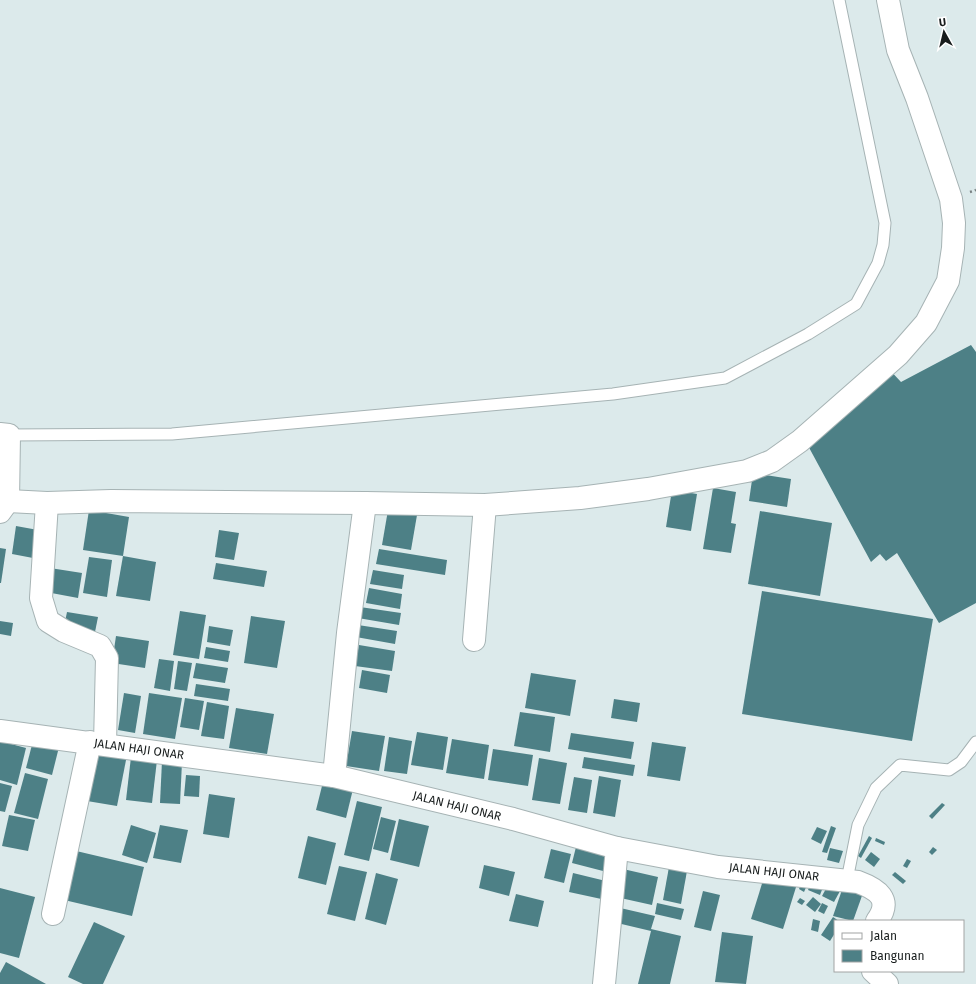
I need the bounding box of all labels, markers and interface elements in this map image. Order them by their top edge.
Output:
north arrow [924,12,964,52]
text: U [938,16,947,30]
street label: JALAN HAJI ONAR [93,736,185,762]
street label: JALAN HAJI ONAR [411,788,503,824]
street label: JALAN HAJI ONAR [728,860,820,884]
legend [834,920,964,972]
text: Jalan [870,929,897,943]
text: Bangunan [870,949,925,963]

